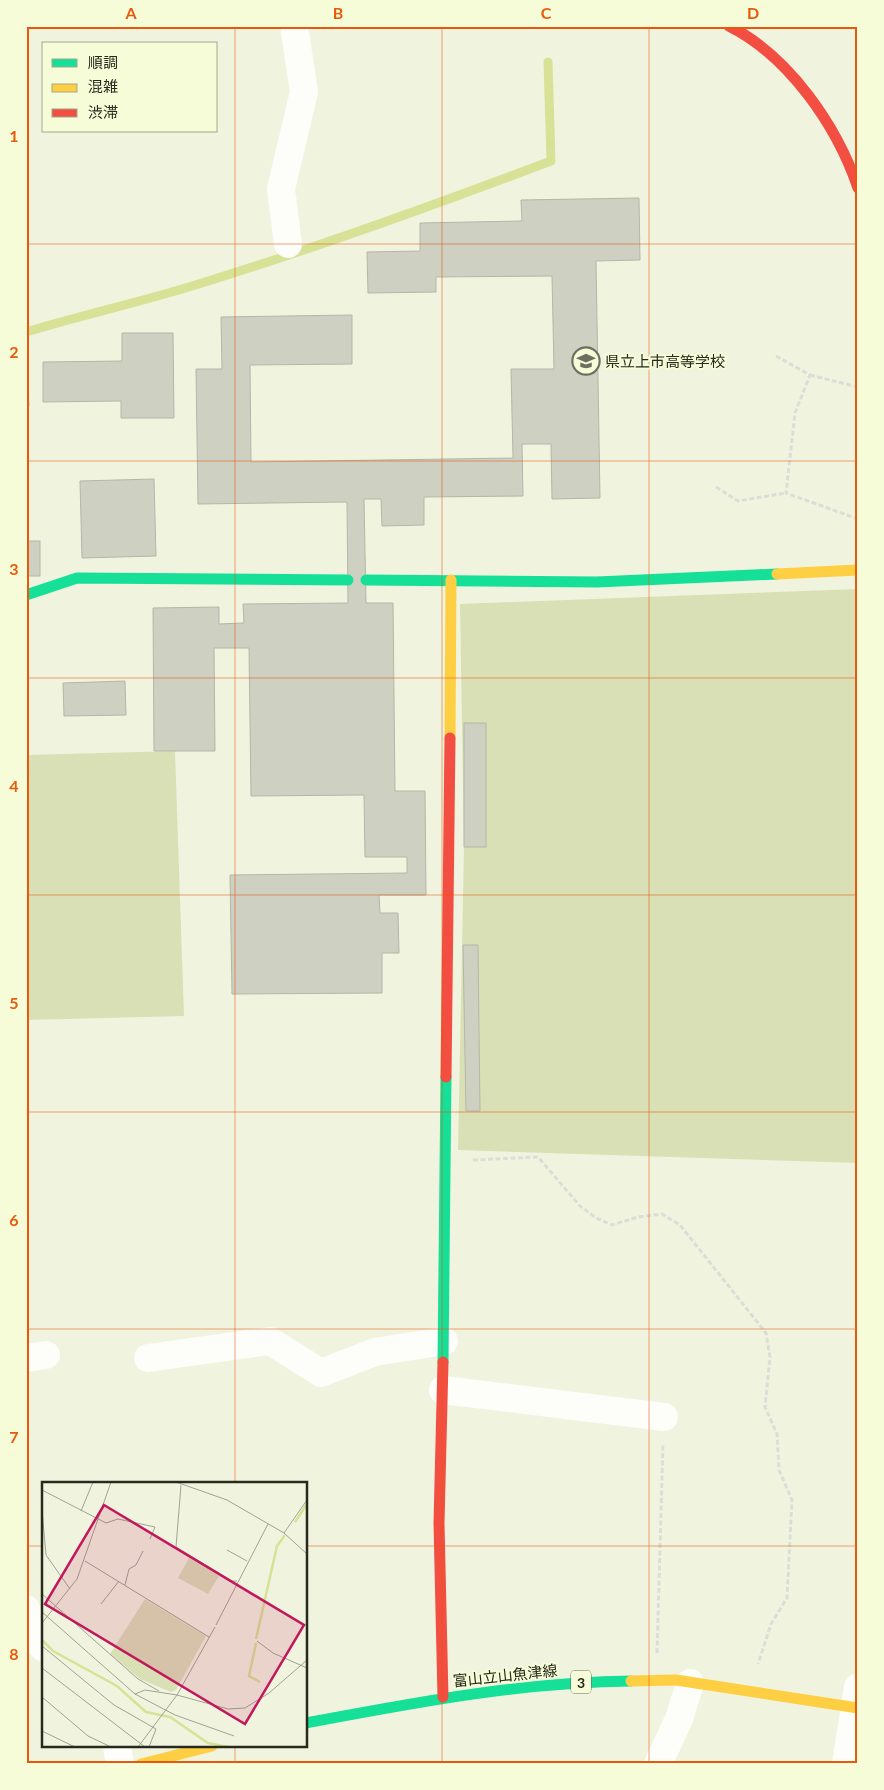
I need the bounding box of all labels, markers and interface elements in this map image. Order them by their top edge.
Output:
text: A [124,3,137,22]
text: B [333,3,343,22]
text: C [541,3,552,22]
text: D [747,3,759,22]
legend [42,42,218,132]
text: 順調 [88,53,118,71]
text: 混雑 [88,77,118,95]
text: 渋滞 [88,103,118,121]
text: 1 [9,126,19,145]
text: 2 [9,342,19,361]
school or university icon: 県立上市高等学校 [571,346,601,376]
place label: 県立上市高等学校 [605,352,725,370]
text: 3 [9,559,19,578]
text: 4 [9,776,19,795]
text: 5 [9,993,19,1012]
text: 6 [9,1210,19,1229]
text: 7 [9,1427,19,1446]
inset map [42,1482,308,1748]
text: 8 [9,1644,19,1663]
street label: 富山立山魚津線 [452,1661,558,1689]
road number: 3 [571,1670,591,1694]

